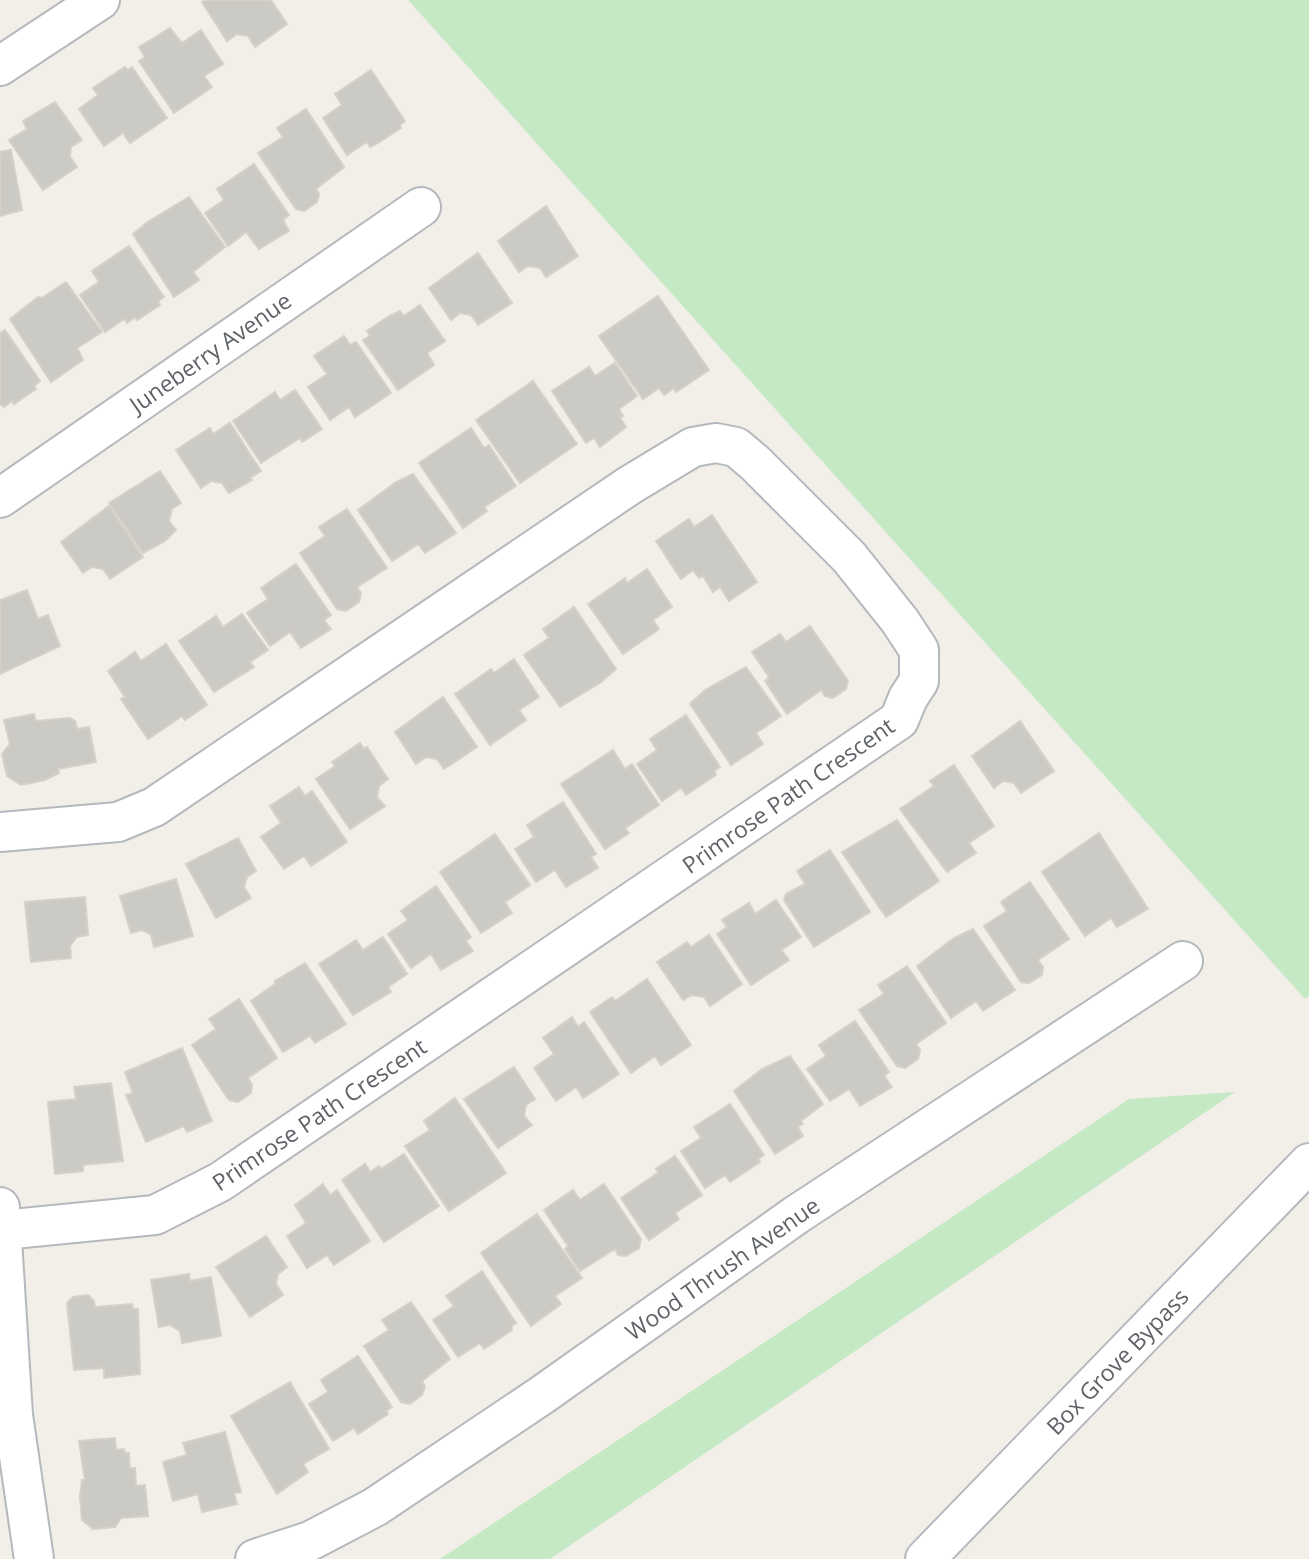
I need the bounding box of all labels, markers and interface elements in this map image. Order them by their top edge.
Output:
street label: Juneberry Avenue [121,284,297,421]
street label: Primrose Path Crescent [675,710,901,880]
street label: Primrose Path Crescent [205,1030,433,1198]
street label: Wood Thrush Avenue [618,1189,826,1347]
street label: Box Grove Bypass [1039,1281,1195,1441]

